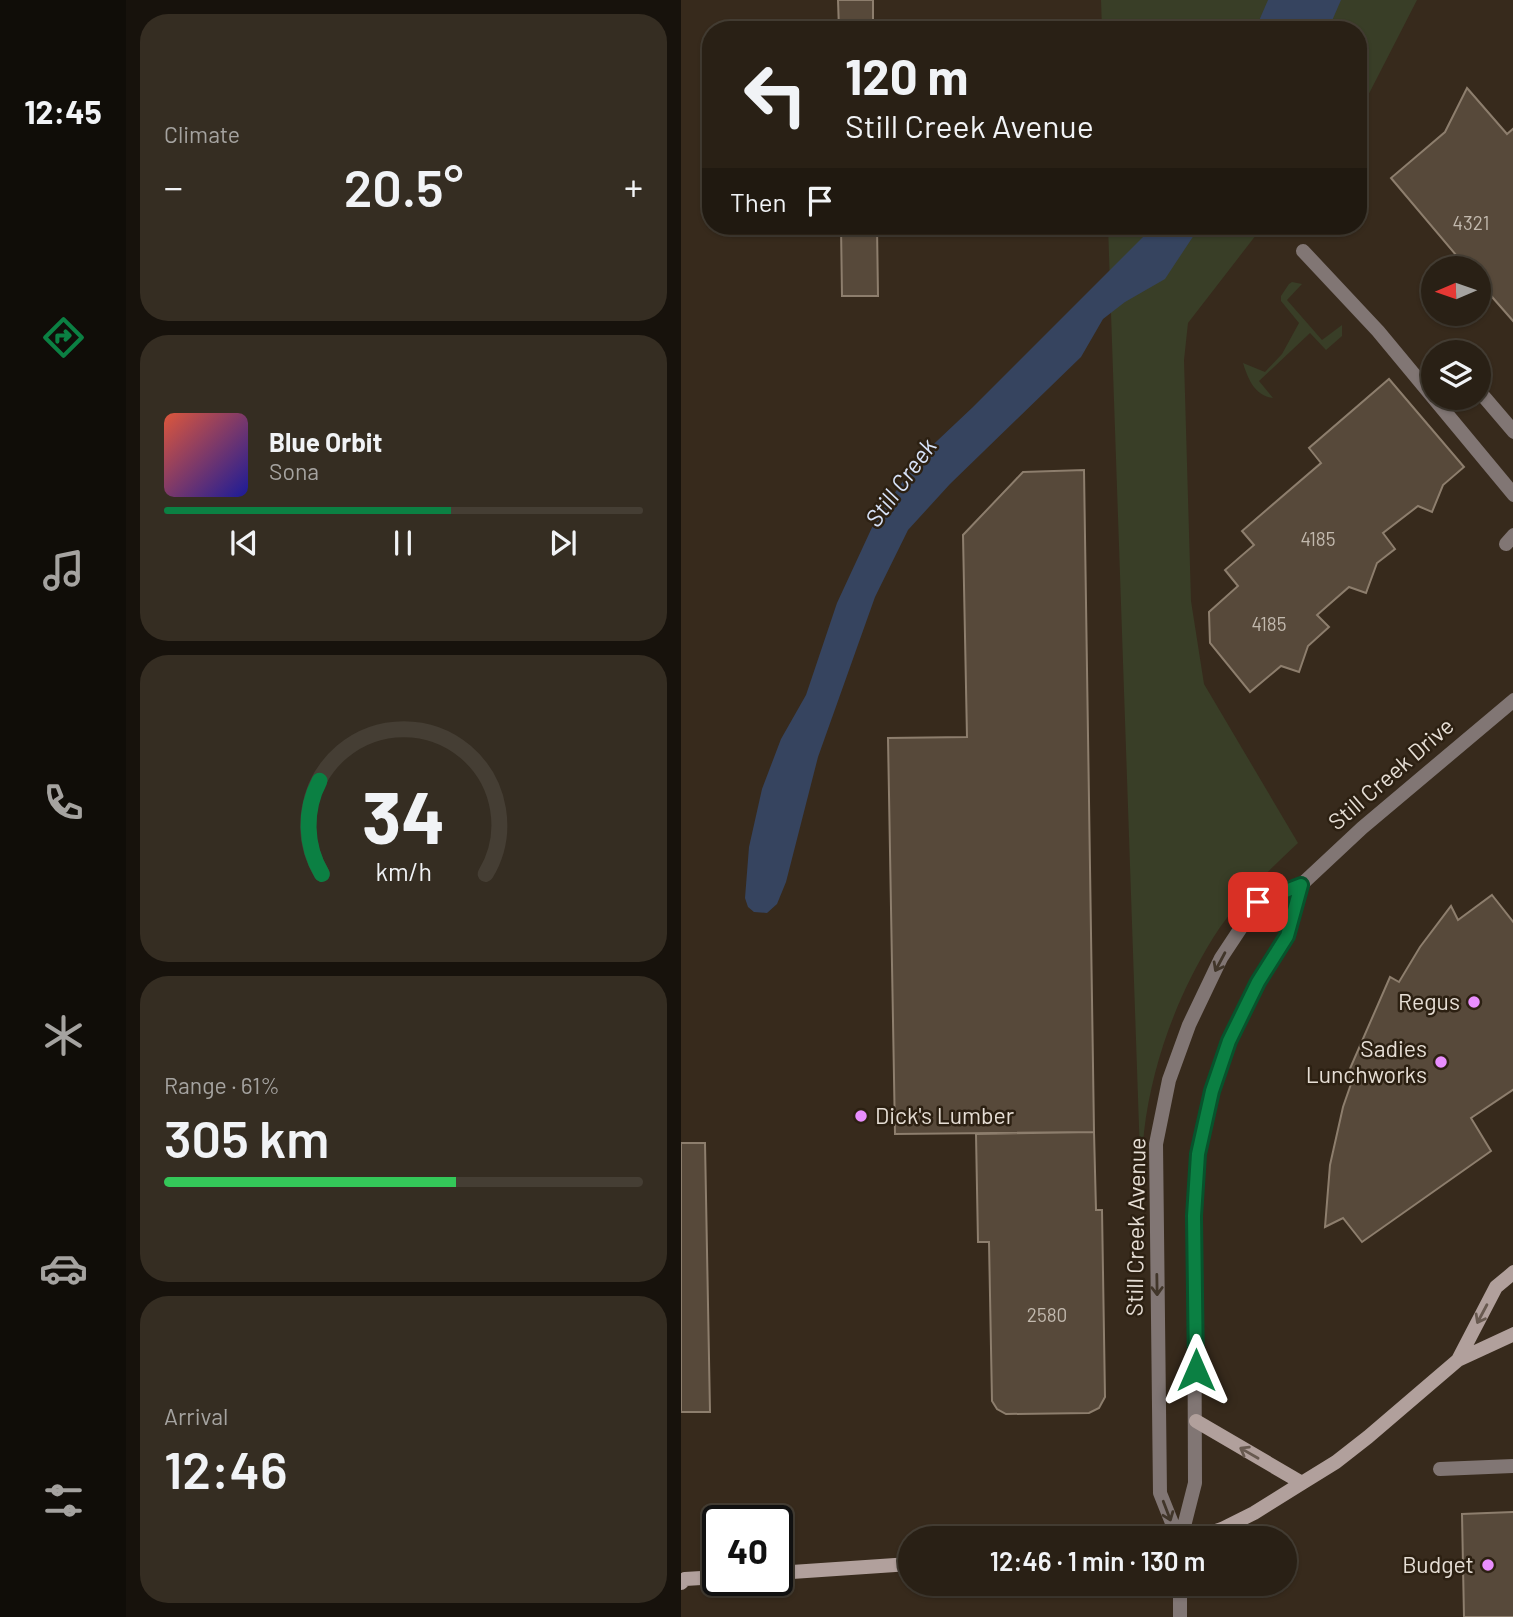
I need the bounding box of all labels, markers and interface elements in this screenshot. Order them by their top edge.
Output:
text: 120 m [845,46,968,105]
icon: left [730,49,821,140]
text: 12:45 [24,92,102,130]
text: Still Creek Avenue [845,106,1094,144]
text: Climate [164,120,240,148]
text: 20.5° [344,155,463,217]
text: − [164,163,183,209]
text: + [624,163,643,209]
icon: arrive [801,182,839,220]
text: Then [730,186,787,217]
house number: 4321 [1453,211,1489,234]
north arrow [1421,256,1491,326]
map controls [1421,256,1491,410]
icon: directions [39,313,88,362]
button: layers [1421,340,1491,410]
text: Blue Orbit [269,426,382,457]
water label: Still Creek [858,432,942,532]
text: Sona [269,457,319,485]
icon: previous [225,524,263,562]
icon: pause [384,524,422,562]
icon: next [544,524,582,562]
house number: 4185 [1300,527,1336,550]
icon: music [39,546,88,595]
house number: 4185 [1251,612,1287,635]
street label: Still Creek Drive [1322,711,1459,835]
text: 34 [362,772,445,860]
icon: phone [39,778,88,827]
text: km/h [375,856,432,886]
pin [1228,872,1288,932]
icon: arrive [1239,883,1277,921]
one-way arrow [1212,951,1226,971]
place label: Regus [1398,987,1460,1015]
marker: Regus [1466,994,1482,1010]
icon: climate [39,1011,88,1060]
place label: Sadies Lunchworks [1306,1034,1427,1088]
marker: Sadies Lunchworks [1433,1054,1449,1070]
text: Range · 61% [164,1071,280,1099]
place label: Dick's Lumber [875,1101,1015,1129]
text: 305 km [164,1106,329,1168]
marker: Dick's Lumber [853,1108,869,1124]
street label: Still Creek Avenue [1119,1137,1151,1317]
icon: car [39,1244,88,1293]
one-way arrow [1150,1273,1164,1296]
house number: 2580 [1027,1303,1067,1326]
one-way arrow [1475,1303,1488,1324]
position arrow [1159,1333,1233,1407]
text: Arrival [164,1402,228,1430]
text: 12:46 [164,1437,287,1499]
one-way arrow [1239,1445,1259,1459]
icon: filters [39,1476,88,1525]
one-way arrow [1162,1500,1175,1522]
speed limit sign: 40 [702,1505,793,1596]
text: 12:46 · 1 min · 130 m [990,1545,1205,1576]
place label: Budget [1402,1550,1474,1578]
marker: Budget [1480,1557,1496,1573]

